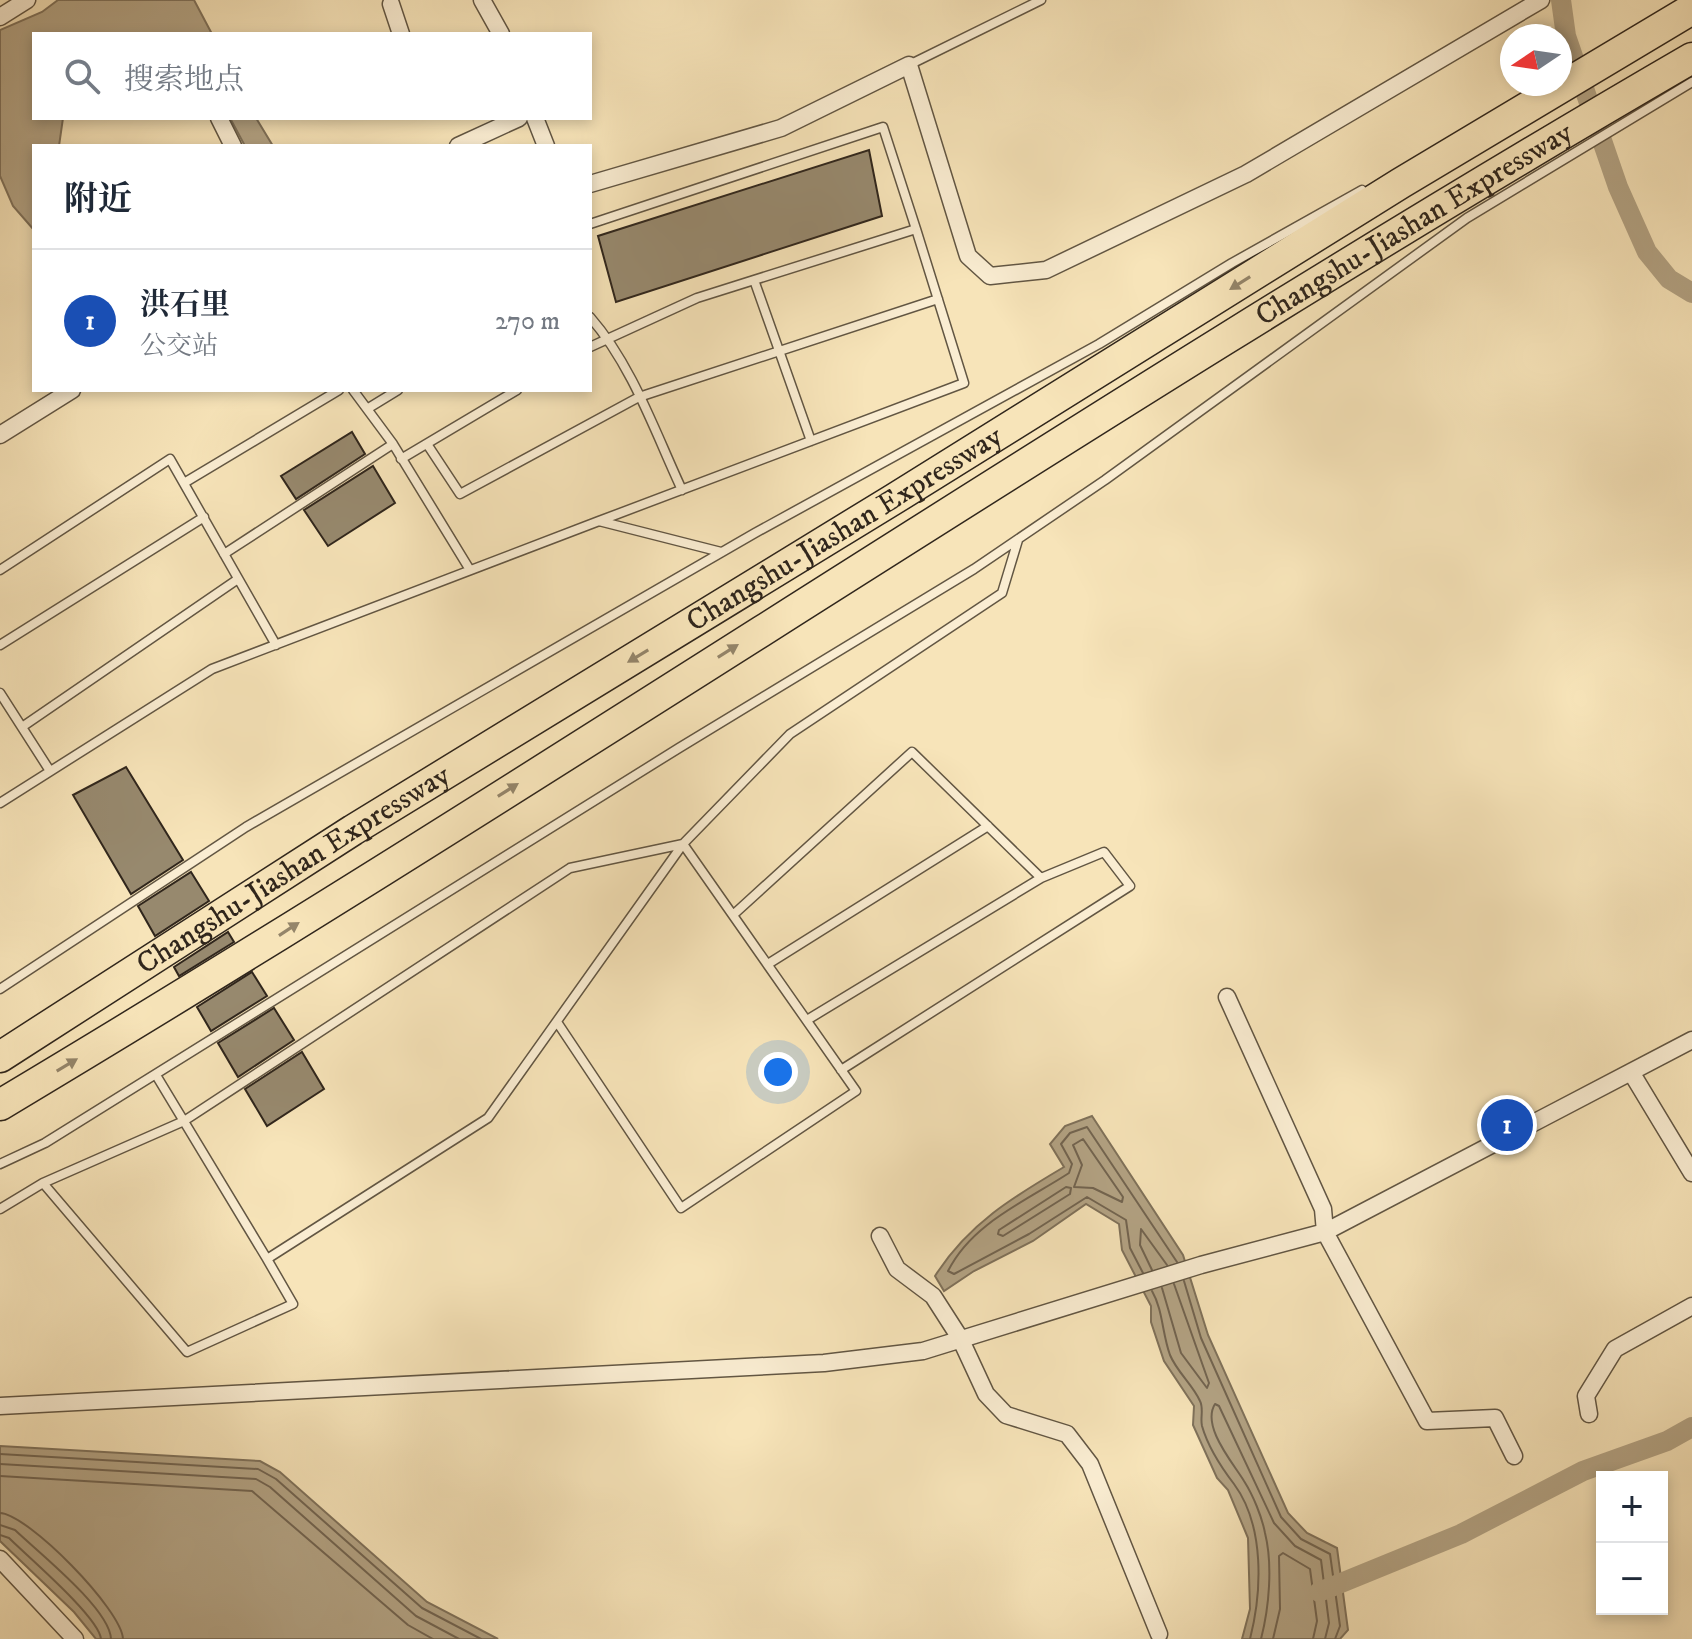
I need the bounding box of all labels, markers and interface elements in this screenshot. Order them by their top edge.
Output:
north arrow [1500,24,1572,96]
search box [32,32,592,120]
icon: search [60,54,104,98]
text: 搜索地点 [124,62,244,99]
street label: Changshu-Jiashan Expressway [1249,113,1580,334]
text: 附近 [64,179,132,221]
one-way arrow [1229,276,1251,290]
text: 洪石里 [140,287,230,324]
text: 1 [85,305,95,338]
text: 270 m [495,305,560,338]
text: 公交站 [140,330,218,363]
street label: Changshu-Jiashan Expressway [680,417,1010,640]
one-way arrow [717,645,739,659]
one-way arrow [627,649,649,663]
street label: Changshu-Jiashan Expressway [130,756,457,983]
one-way arrow [497,783,519,797]
one-way arrow [278,923,300,937]
your location [758,1052,798,1092]
one-way arrow [56,1058,78,1072]
pin: 1 [1481,1095,1533,1155]
map controls [1596,1471,1668,1615]
button: + [1596,1471,1668,1543]
button: − [1596,1543,1668,1615]

